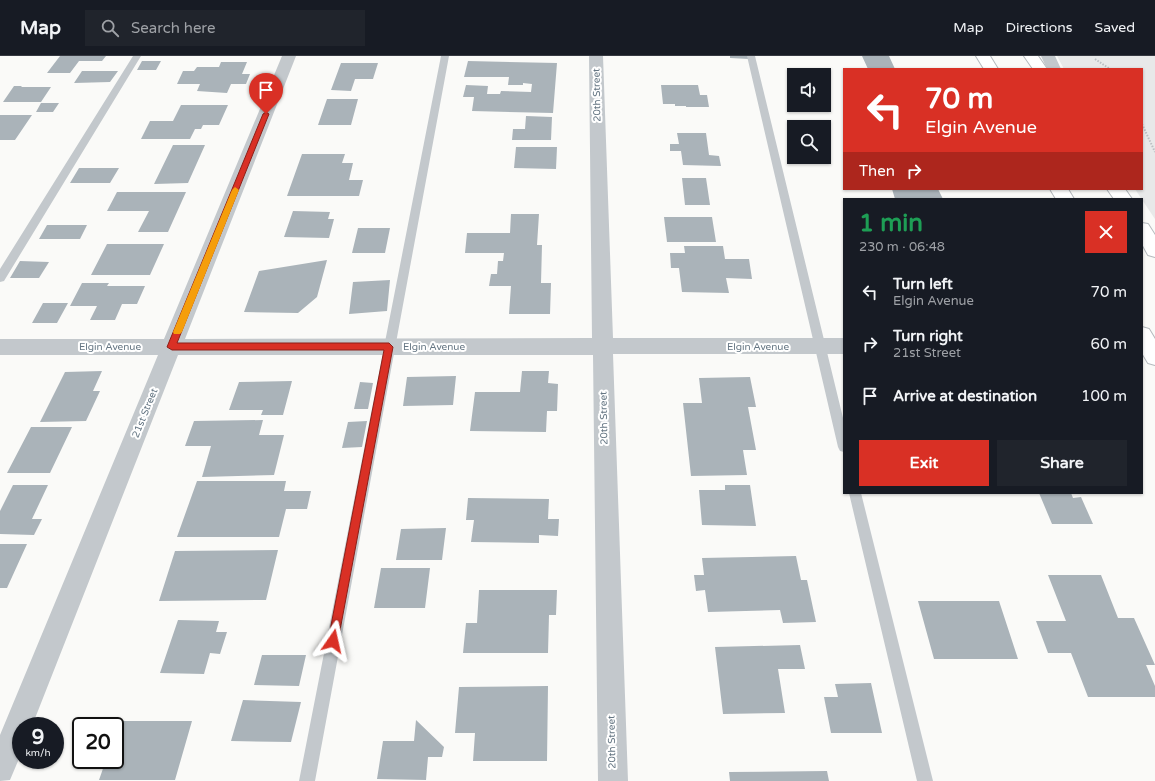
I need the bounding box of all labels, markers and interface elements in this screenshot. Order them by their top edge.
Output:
search box [85,10,365,46]
text: Map [20,17,61,39]
icon: search [99,17,121,39]
text: Search here [131,19,215,37]
text: Map [953,19,984,36]
text: Directions [1006,19,1073,36]
text: Saved [1095,19,1135,36]
street label: 20th Street [591,68,603,122]
map controls [787,68,831,164]
button: sound [787,68,831,112]
pin [249,73,283,114]
icon: arrive [255,79,277,101]
text: 70 m [925,82,993,116]
icon: left [859,84,911,136]
text: Elgin Avenue [925,116,1037,138]
button: search [787,120,831,164]
icon: right [903,160,925,182]
text: Then [859,162,895,180]
text: 1 min [859,209,923,238]
button: close [1085,211,1127,253]
text: 230 m · 06:48 [859,239,945,255]
text: Turn left [893,275,953,293]
icon: left [859,281,881,303]
text: 70 m [1090,283,1127,301]
text: Elgin Avenue [893,293,974,309]
text: Turn right [893,327,963,345]
icon: right [859,333,881,355]
text: 60 m [1090,335,1127,353]
street label: Elgin Avenue [79,341,141,353]
street label: Elgin Avenue [403,341,465,353]
street label: Elgin Avenue [727,341,789,353]
text: 21st Street [893,345,961,361]
icon: arrive [859,385,881,407]
street label: 21st Street [130,386,160,440]
text: Arrive at destination [893,387,1037,405]
text: 100 m [1081,387,1127,405]
street label: 20th Street [598,391,610,445]
button: Exit [859,440,989,486]
button: Share [997,440,1127,486]
position arrow [312,620,354,662]
street label: 20th Street [606,715,618,769]
speed limit sign: 20 [72,717,124,769]
text: 9 [32,726,44,750]
text: km/h [25,747,51,759]

